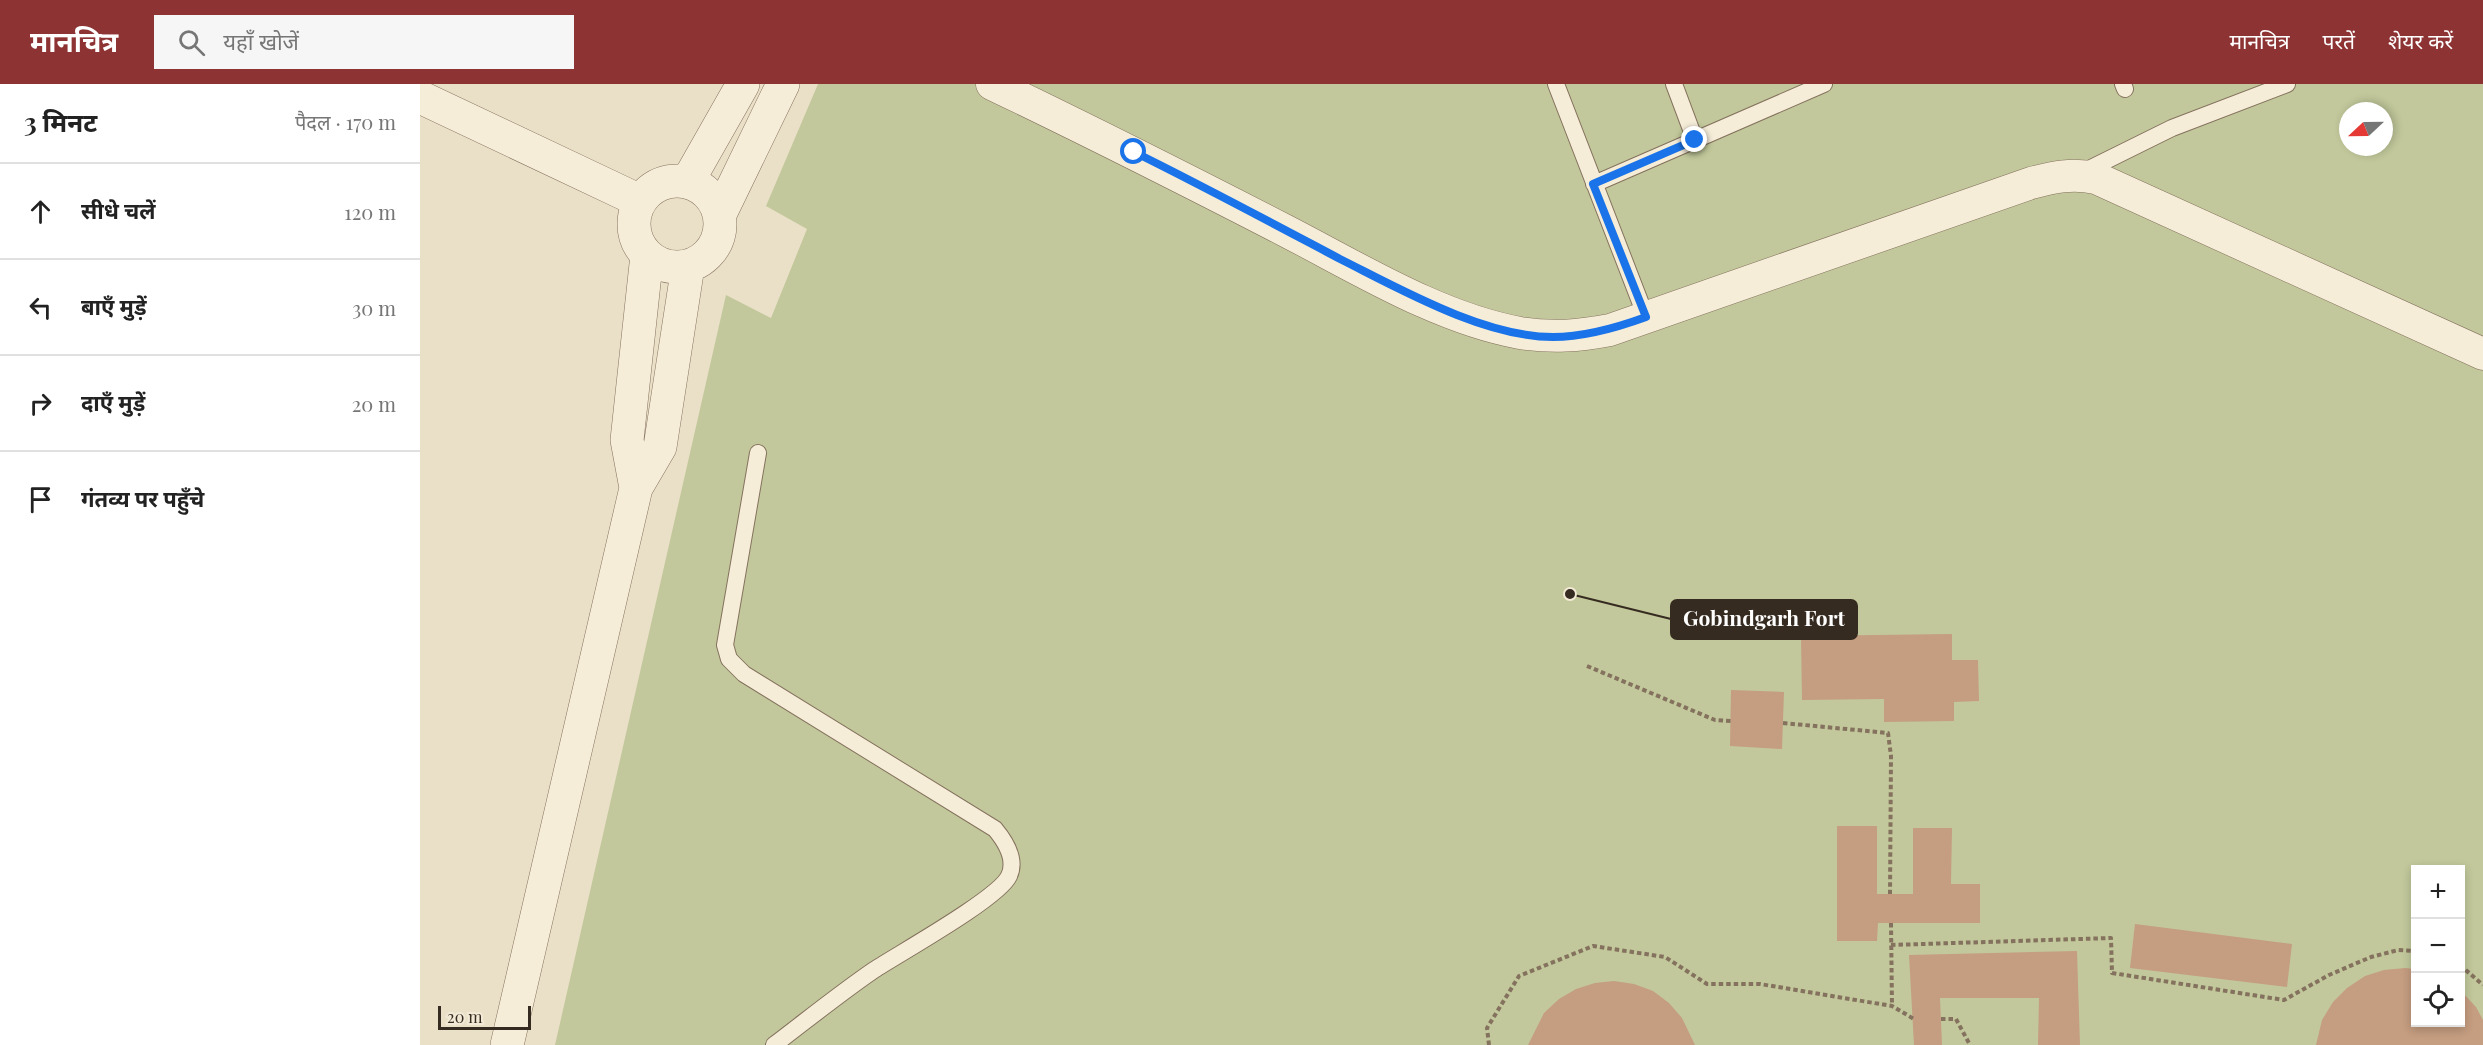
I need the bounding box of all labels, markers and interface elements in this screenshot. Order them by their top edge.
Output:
search box [154,15,574,69]
text: मानचित्र [30,22,118,59]
icon: search [175,26,208,59]
text: यहाँ खोजें [223,26,299,56]
text: मानचित्र [2229,26,2290,54]
text: परतें [2323,26,2355,54]
text: शेयर करें [2388,26,2453,54]
north arrow [2339,102,2393,156]
text: 3 मिनट [24,104,97,139]
text: पैदल · 170 m [295,108,396,135]
route end [1681,126,1707,152]
route start [1120,138,1146,164]
icon: ahead [24,195,57,228]
text: सीधे चलें [81,195,155,225]
text: 120 m [344,198,396,225]
icon: left [24,291,57,324]
text: बाएँ मुड़ें [81,291,146,321]
text: 30 m [352,294,396,321]
icon: right [24,387,57,420]
text: दाएँ मुड़ें [81,387,145,417]
text: 20 m [352,390,396,417]
icon: arrive [24,483,57,516]
text: गंतव्य पर पहुँचे [81,483,204,513]
callout: Gobindgarh Fort [1671,600,1857,639]
text: Gobindgarh Fort [1683,603,1846,631]
map controls [2411,865,2465,1027]
button: + [2411,865,2465,919]
button: − [2411,919,2465,973]
button: locate [2411,973,2465,1027]
scale bar [438,1003,531,1030]
text: 20 m [447,1006,482,1027]

